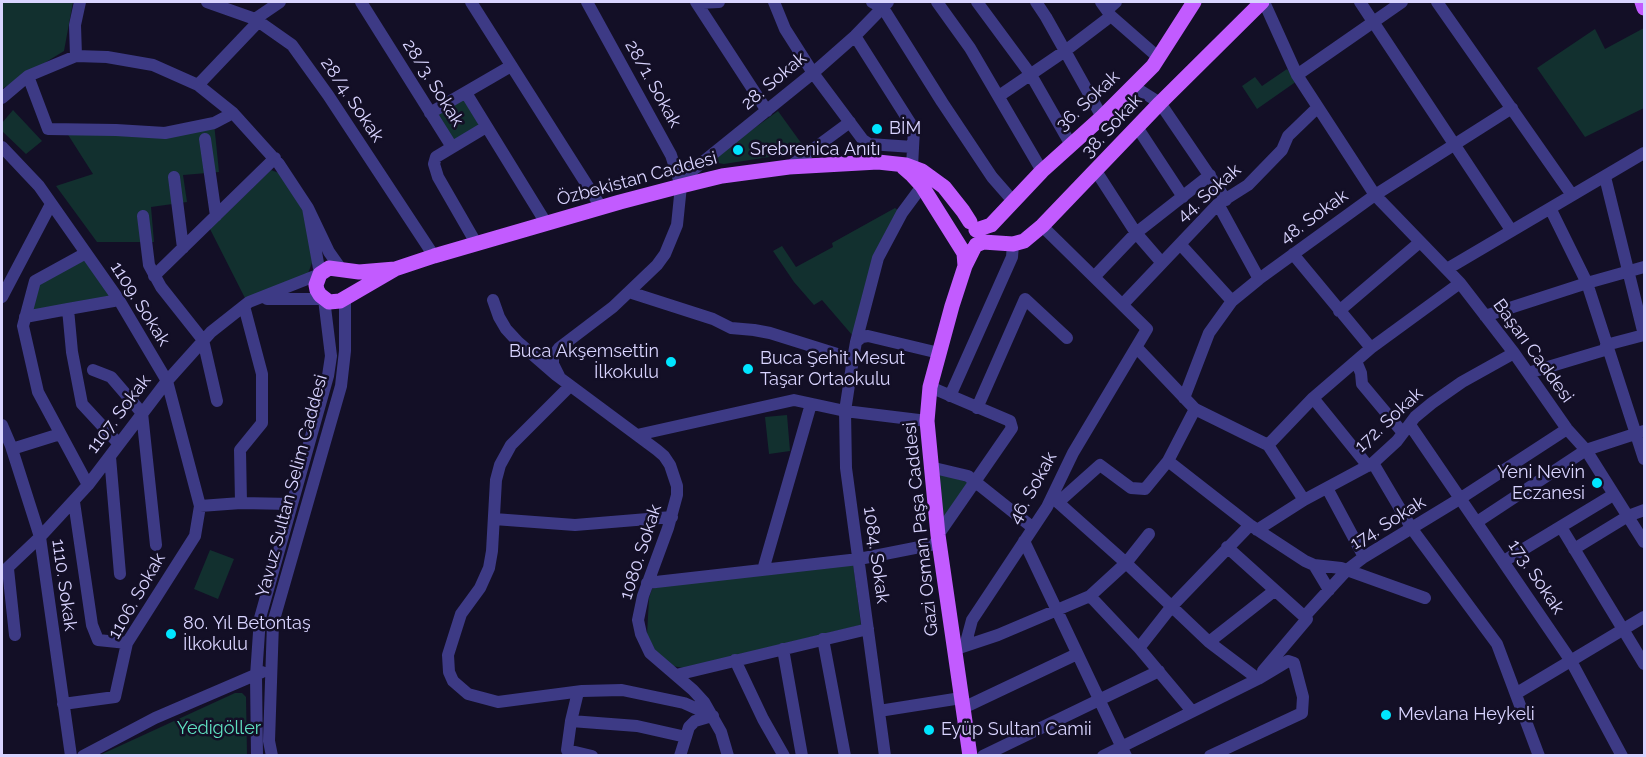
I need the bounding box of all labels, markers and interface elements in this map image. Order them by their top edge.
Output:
street label: 28/3. Sokak [398,36,468,130]
street label: 28/1. Sokak [620,36,686,132]
street label: 28. Sokak [737,47,811,115]
street label: 28/4. Sokak [316,54,388,146]
street label: 36. Sokak [1052,66,1124,136]
street label: 38. Sokak [1077,90,1147,162]
place label: BİM [889,118,921,140]
marker: BİM [870,122,884,136]
place label: Srebrenica Anıtı [750,139,880,161]
marker: Srebrenica Anıtı [731,143,745,157]
street label: Özbekistan Caddesi [555,147,719,211]
street label: 44. Sokak [1172,159,1246,227]
street label: 48. Sokak [1276,185,1352,249]
street label: 1109. Sokak [106,258,174,350]
street label: Başarı Caddesi [1488,295,1578,407]
place label: Buca Akşemsettin İlkokulu [509,341,659,384]
place label: Buca Şehit Mesut Taşar Ortaokulu [760,348,905,391]
marker: Buca Akşemsettin İlkokulu [664,355,678,369]
marker: Buca Şehit Mesut Taşar Ortaokulu [741,362,755,376]
street label: 1107. Sokak [82,370,156,458]
street label: Yavuz Sultan Selim Caddesi [252,372,332,600]
street label: 172. Sokak [1351,383,1427,457]
street label: Gazi Osman Paşa Caddesi [899,421,943,637]
street label: 46. Sokak [1004,448,1062,528]
place label: Yeni Nevin Eczanesi [1497,462,1585,504]
marker: Yeni Nevin Eczanesi [1590,476,1604,490]
street label: 174. Sokak [1346,491,1430,555]
street label: 1080. Sokak [615,502,667,602]
street label: 1084. Sokak [859,505,893,605]
street label: 173. Sokak [1503,536,1569,618]
street label: 1110. Sokak [47,538,81,632]
street label: 1106. Sokak [104,549,170,643]
place label: 80. Yıl Betontaş İlkokulu [183,613,311,656]
marker: 80. Yıl Betontaş İlkokulu [164,627,178,641]
place label: Mevlana Heykeli [1398,704,1535,726]
marker: Mevlana Heykeli [1379,708,1393,722]
park label: Yedigöller [177,718,261,740]
place label: Eyüp Sultan Camii [941,719,1092,741]
marker: Eyüp Sultan Camii [922,723,936,737]

